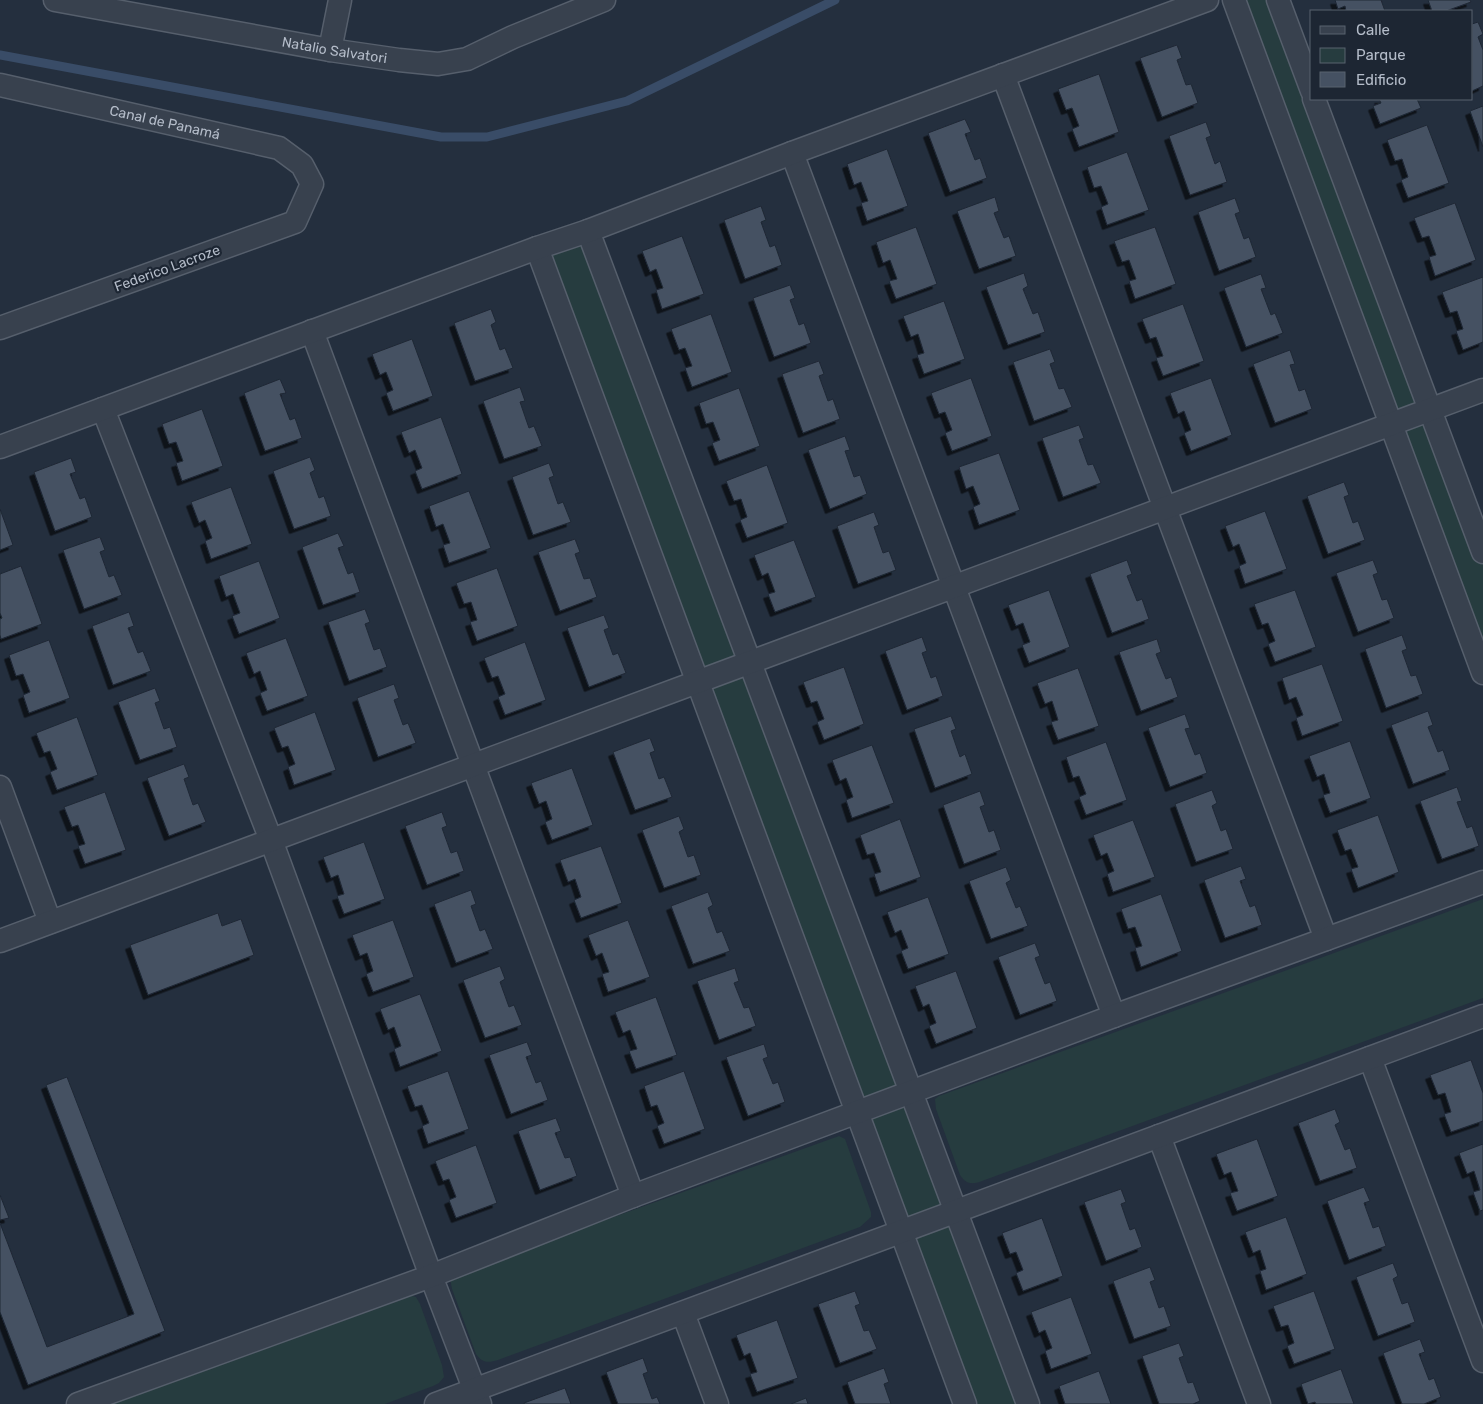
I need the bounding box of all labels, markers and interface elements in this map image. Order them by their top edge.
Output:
legend [1310,10,1473,100]
text: Calle [1356,21,1390,39]
street label: Natalio Salvatori [281,33,388,67]
text: Parque [1356,46,1406,64]
text: Edificio [1356,71,1406,89]
street label: Canal de Panamá [108,102,222,143]
street label: Federico Lacroze [112,241,223,295]

